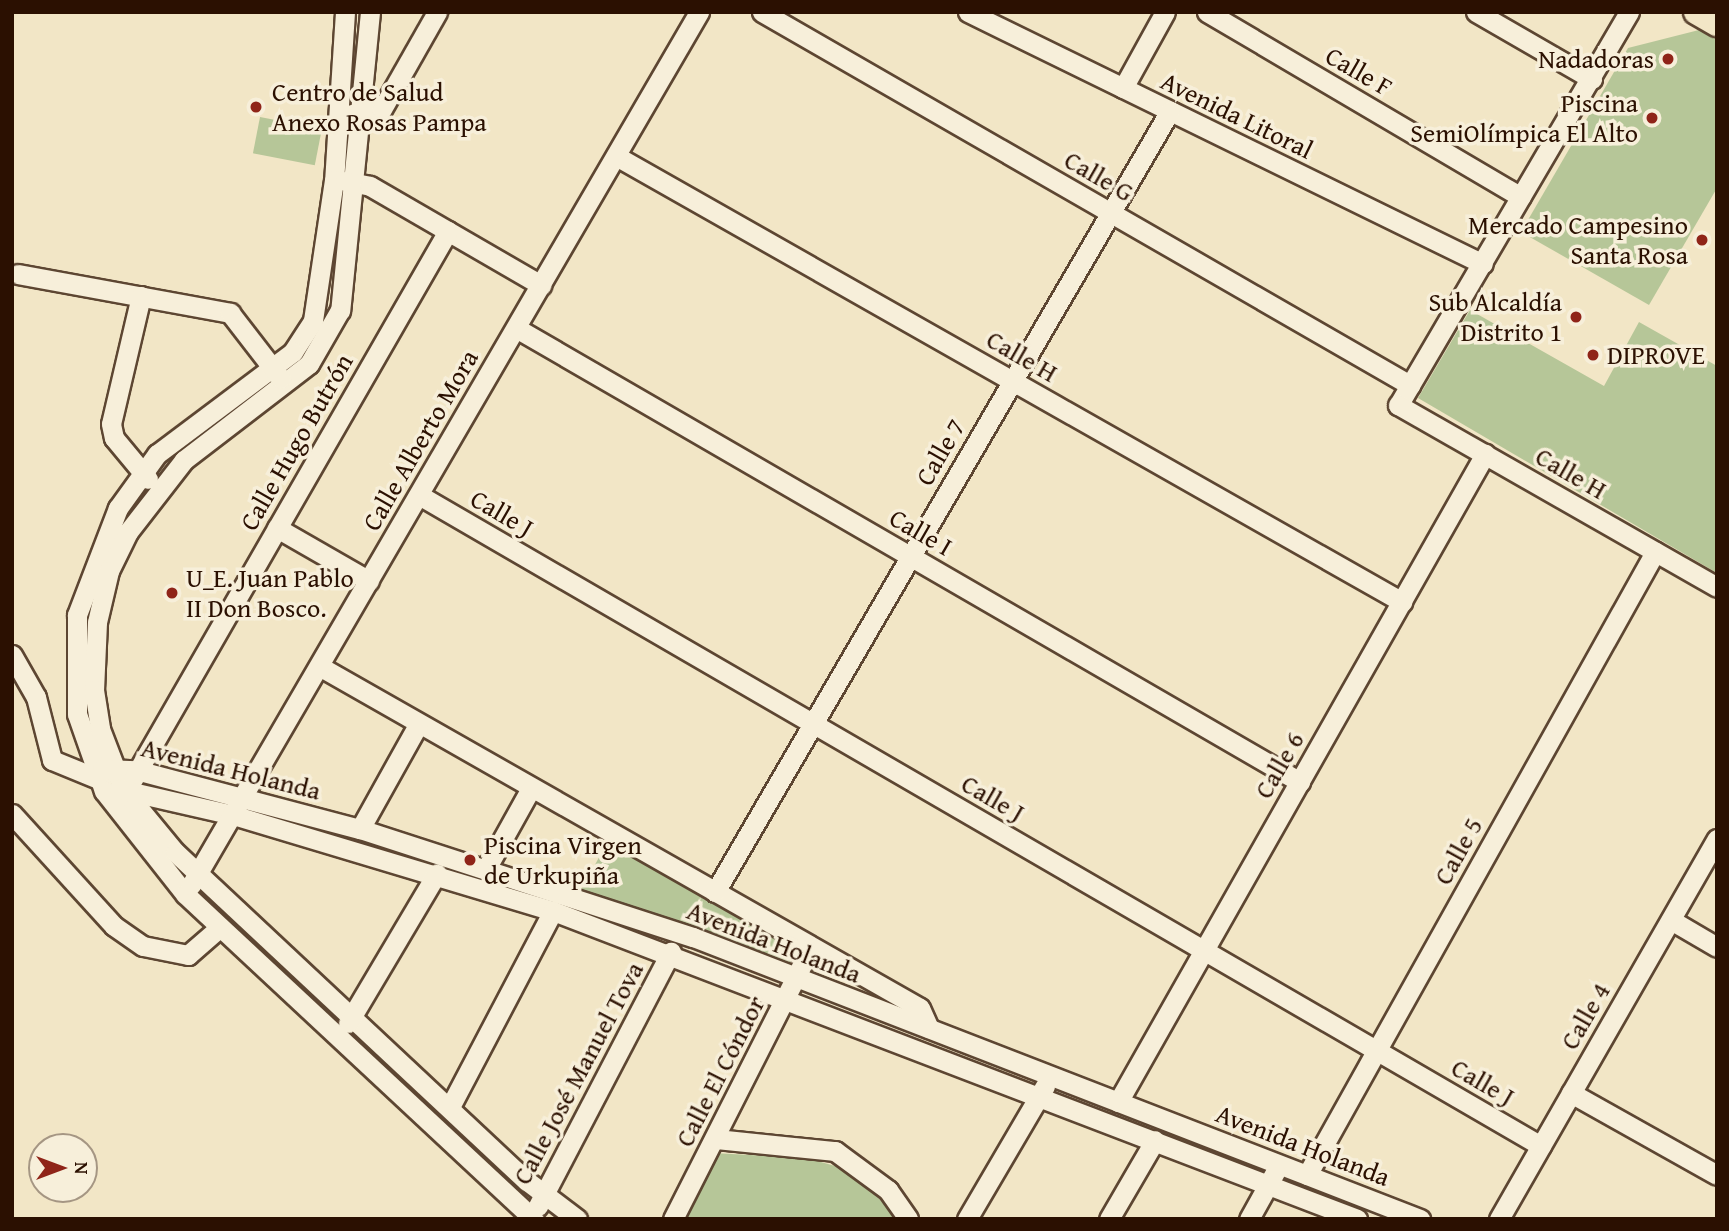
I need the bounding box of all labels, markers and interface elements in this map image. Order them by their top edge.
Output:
street label: Calle F [1320,40,1398,102]
place label: Nadadoras [1538,43,1654,75]
marker: Nadadoras [1660,51,1676,67]
street label: Avenida Litoral [1156,65,1318,165]
place label: Centro de Salud Anexo Rosas Pampa [272,76,487,138]
place label: Piscina SemiOlímpica El Alto [1410,87,1638,148]
marker: Centro de Salud Anexo Rosas Pampa [246,97,266,117]
marker: Piscina SemiOlímpica El Alto [1644,110,1660,126]
street label: Calle G [1059,144,1139,208]
place label: Mercado Campesino Santa Rosa [1468,209,1688,270]
marker: Mercado Campesino Santa Rosa [1694,232,1710,248]
place label: Sub Alcaldía Distrito 1 [1428,286,1562,348]
marker: Sub Alcaldía Distrito 1 [1568,309,1584,325]
street label: Calle H [981,323,1063,389]
place label: DIPROVE [1607,339,1705,371]
street label: Calle Alberto Mora [356,344,484,536]
marker: DIPROVE [1585,347,1601,363]
street label: Calle Hugo Butrón [233,348,359,536]
street label: Calle 7 [909,413,971,491]
street label: Calle H [1530,440,1612,506]
street label: Calle J [465,483,539,543]
street label: Calle I [884,502,958,562]
place label: U_E. Juan Pablo II Don Bosco. [186,562,354,624]
marker: U_E. Juan Pablo II Don Bosco. [164,585,180,601]
street label: Calle 6 [1248,726,1310,804]
street label: Avenida Holanda [138,732,324,806]
street label: Calle J [956,768,1030,828]
street label: Calle 5 [1427,812,1489,890]
place label: Piscina Virgen de Urkupiña [484,829,642,890]
marker: Piscina Virgen de Urkupiña [462,852,478,868]
street label: Avenida Holanda [683,895,865,989]
street label: Calle José Manuel Tova [506,957,650,1189]
street label: Calle 4 [1554,977,1616,1055]
street label: Calle El Cóndor [669,990,771,1152]
street label: Calle J [1446,1052,1520,1112]
street label: Avenida Holanda [1212,1098,1394,1192]
north arrow [28,1133,98,1203]
text: N [68,1162,96,1174]

